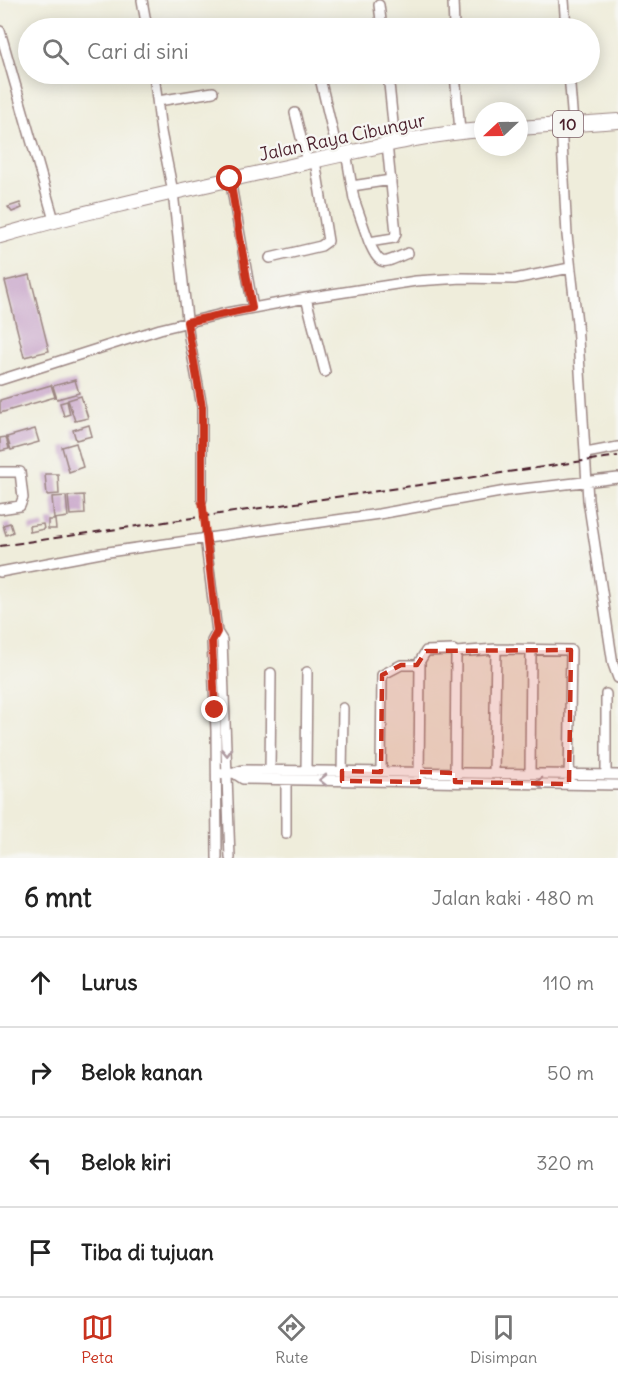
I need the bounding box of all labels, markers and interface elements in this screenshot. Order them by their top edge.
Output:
search box [18,18,600,84]
icon: search [39,35,72,68]
text: Cari di sini [87,37,189,65]
north arrow [474,102,528,156]
street label: Jalan Raya Cibungur [257,108,428,166]
road number: 10 [553,111,583,137]
route start [216,165,242,191]
route end [201,696,227,722]
one-way arrow [221,747,234,756]
one-way arrow [318,774,327,786]
one-way arrow [534,777,543,790]
text: 6 mnt [24,881,92,914]
text: Jalan kaki · 480 m [432,885,594,910]
icon: ahead [24,966,57,999]
text: Lurus [81,968,137,996]
text: 110 m [543,970,594,995]
icon: right [24,1056,57,1089]
text: Belok kanan [81,1058,203,1086]
text: 50 m [547,1060,594,1085]
icon: left [24,1146,57,1179]
text: Belok kiri [81,1148,171,1176]
text: 320 m [536,1150,594,1175]
icon: arrive [24,1236,57,1269]
text: Tiba di tujuan [81,1238,214,1266]
tab: Peta [81,1311,114,1367]
tab: Rute [275,1311,308,1367]
tab: Disimpan [470,1311,537,1367]

